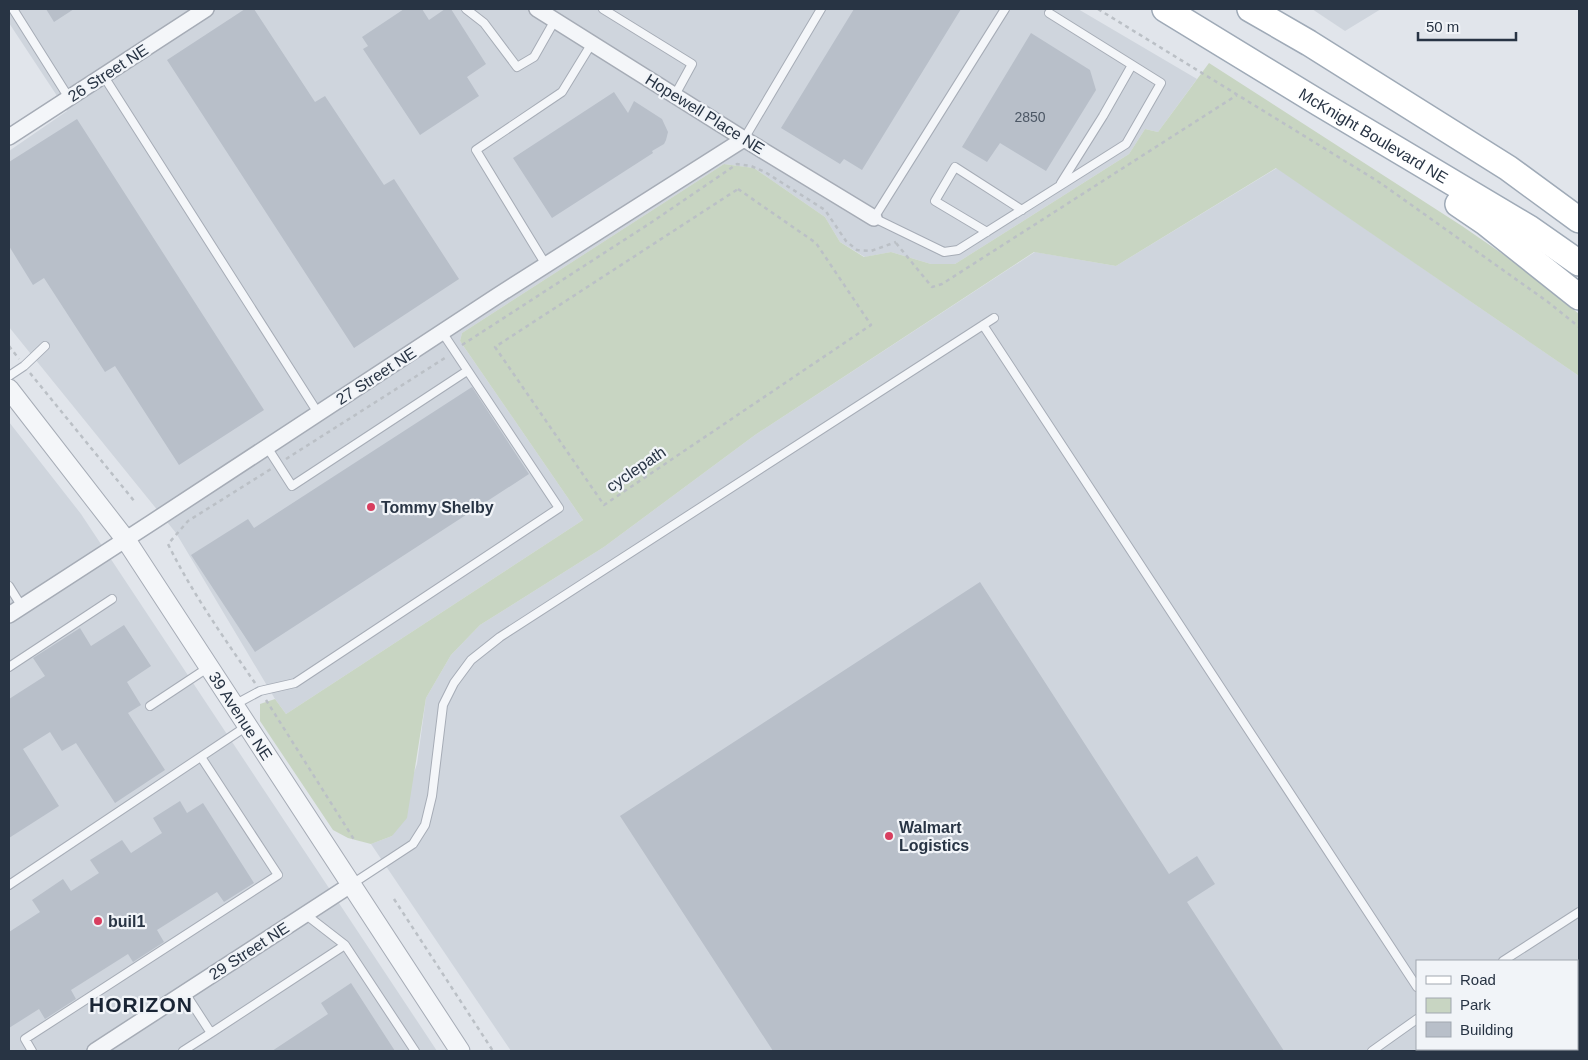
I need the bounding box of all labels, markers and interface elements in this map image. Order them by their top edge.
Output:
scale bar [1418,10,1516,42]
text: 50 m [1426,18,1459,35]
street label: 26 Street NE [65,41,151,105]
street label: Hopewell Place NE [642,71,768,157]
street label: McKnight Boulevard NE [1296,85,1451,186]
house number: 2850 [1014,109,1046,125]
street label: 27 Street NE [333,344,419,408]
street label: cyclepath [603,443,669,495]
place label: Tommy Shelby [381,499,494,516]
marker: Tommy Shelby [365,501,377,513]
street label: 39 Avenue NE [206,668,276,763]
place label: Walmart Logistics [899,819,969,854]
marker: Walmart Logistics [883,830,895,842]
place label: buil1 [108,913,145,930]
marker: buil1 [92,915,104,927]
street label: 29 Street NE [206,919,292,983]
legend [1416,960,1578,1050]
text: Road [1460,971,1496,988]
district label: HORIZON [89,993,193,1016]
text: Park [1460,996,1491,1013]
text: Building [1460,1021,1513,1038]

